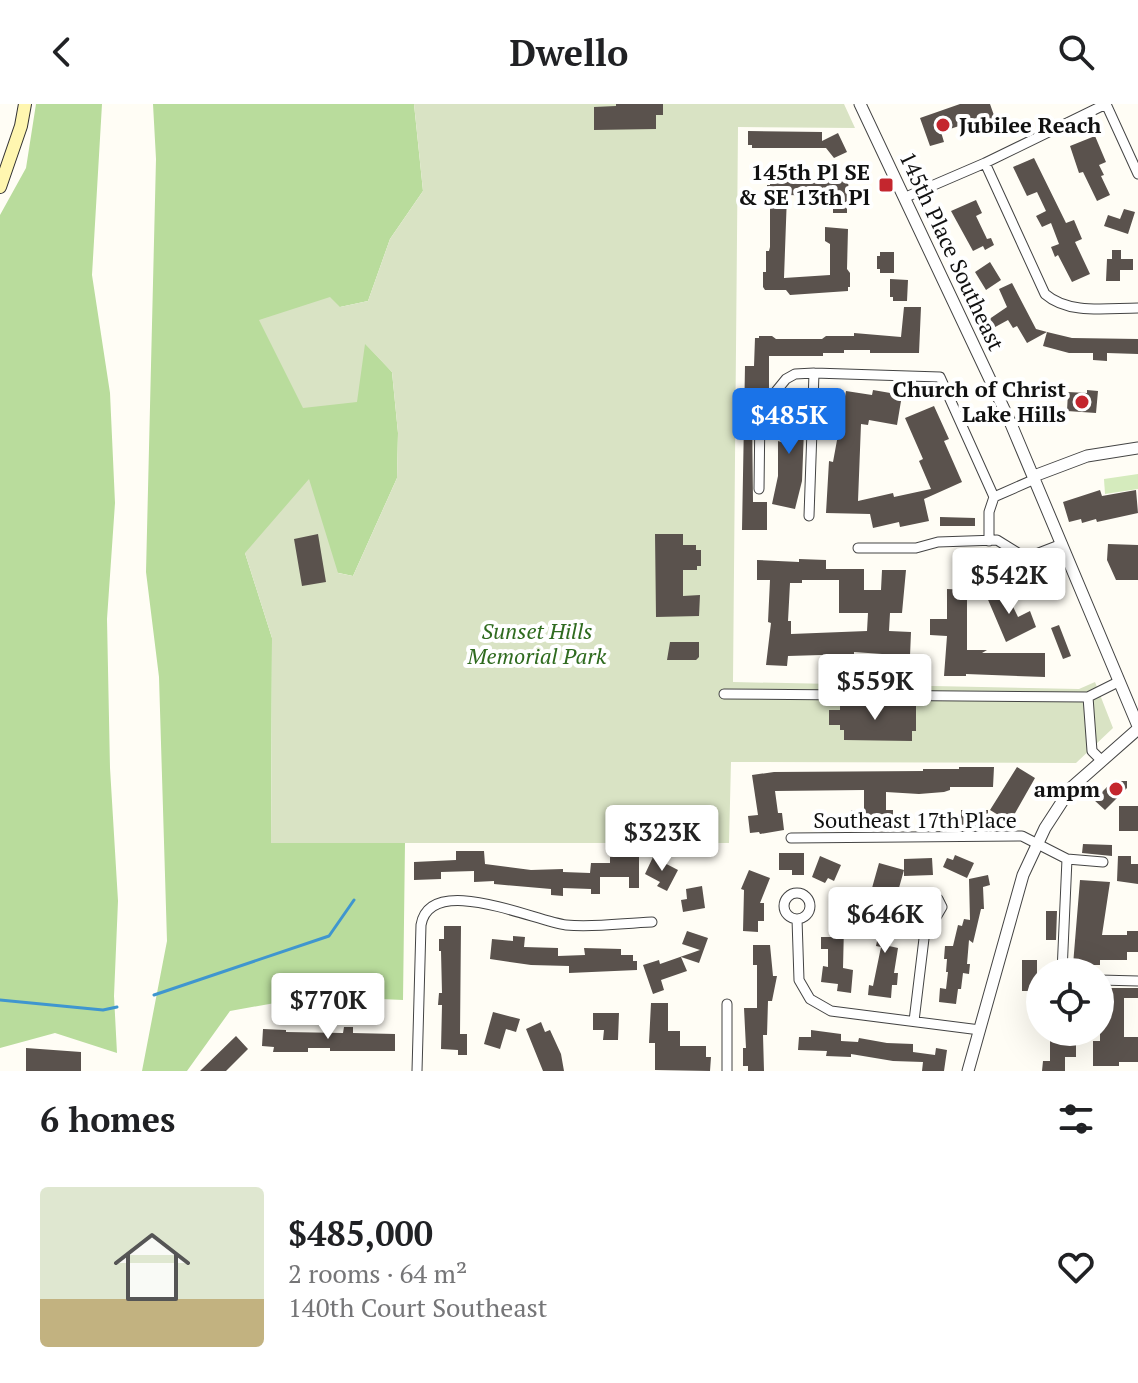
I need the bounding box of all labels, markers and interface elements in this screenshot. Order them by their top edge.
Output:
text: Dwello [510,29,628,76]
icon: back [40,30,84,74]
icon: search [1054,30,1098,74]
place label: Jubilee Reach [959,110,1101,139]
marker: Jubilee Reach [934,116,952,134]
street label: 145th Place Southeast [894,147,1011,355]
place label: 145th Pl SE & SE 13th Pl [738,157,870,211]
marker: 145th Pl SE & SE 13th Pl [877,176,895,194]
place label: Church of Christ Lake Hills [893,374,1066,428]
pin: $485K [733,388,845,456]
marker: Church of Christ Lake Hills [1073,393,1091,411]
text: $485K [750,397,828,431]
pin: $542K [953,548,1065,616]
text: $542K [970,557,1048,591]
park label: Sunset Hills Memorial Park [467,616,607,670]
pin: $559K [819,654,931,722]
text: $559K [836,663,914,697]
place label: ampm [1034,774,1101,803]
marker: ampm [1107,780,1125,798]
pin: $323K [606,805,718,873]
street label: Southeast 17th Place [813,805,1017,834]
text: $323K [623,814,701,848]
pin: $646K [829,887,941,955]
text: $646K [846,896,924,930]
map controls [1026,958,1114,1046]
button: locate [1026,958,1114,1046]
pin: $770K [272,973,384,1041]
text: $770K [289,982,367,1016]
text: 6 homes [40,1097,175,1142]
icon: filters [1054,1097,1098,1141]
text: $485,000 [288,1211,433,1256]
icon: home [104,1219,200,1315]
icon: heart [1054,1245,1098,1289]
text: 2 rooms · 64 m² [288,1256,467,1290]
text: 140th Court Southeast [288,1290,547,1324]

